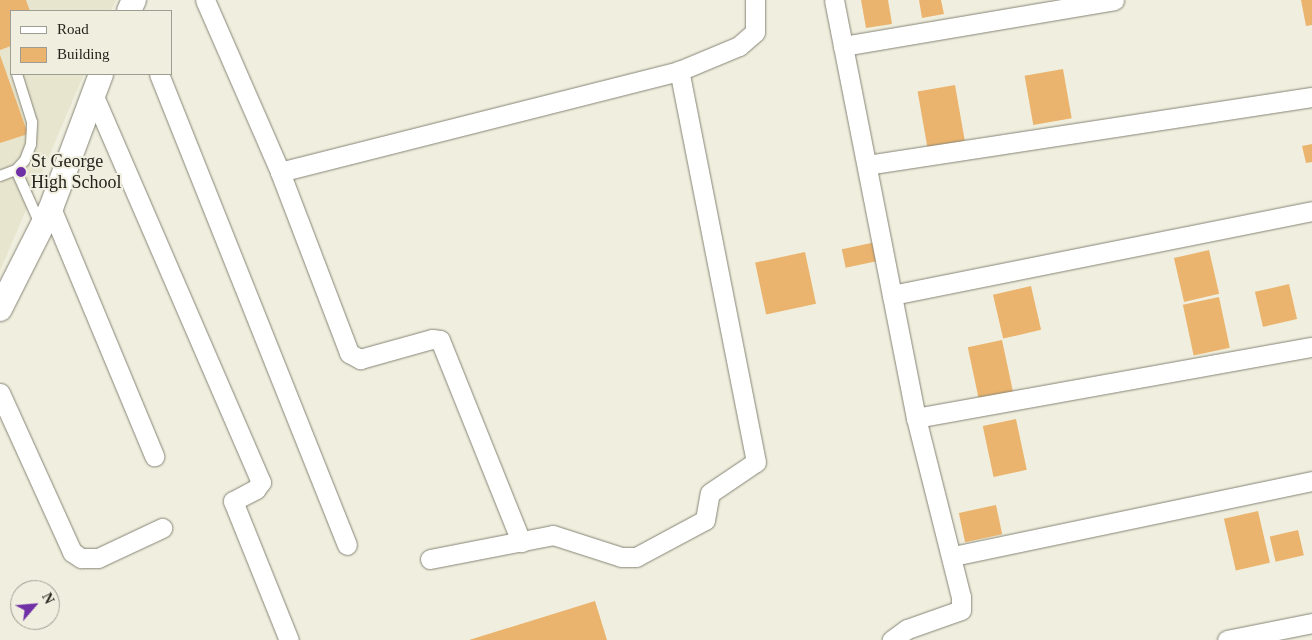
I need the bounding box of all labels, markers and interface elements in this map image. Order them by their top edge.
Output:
legend [10,10,172,75]
text: Road [57,21,89,37]
text: Building [57,46,110,62]
place label: St George High School [31,151,122,193]
marker: St George High School [15,166,27,178]
north arrow [10,580,60,630]
text: N [39,591,57,606]

